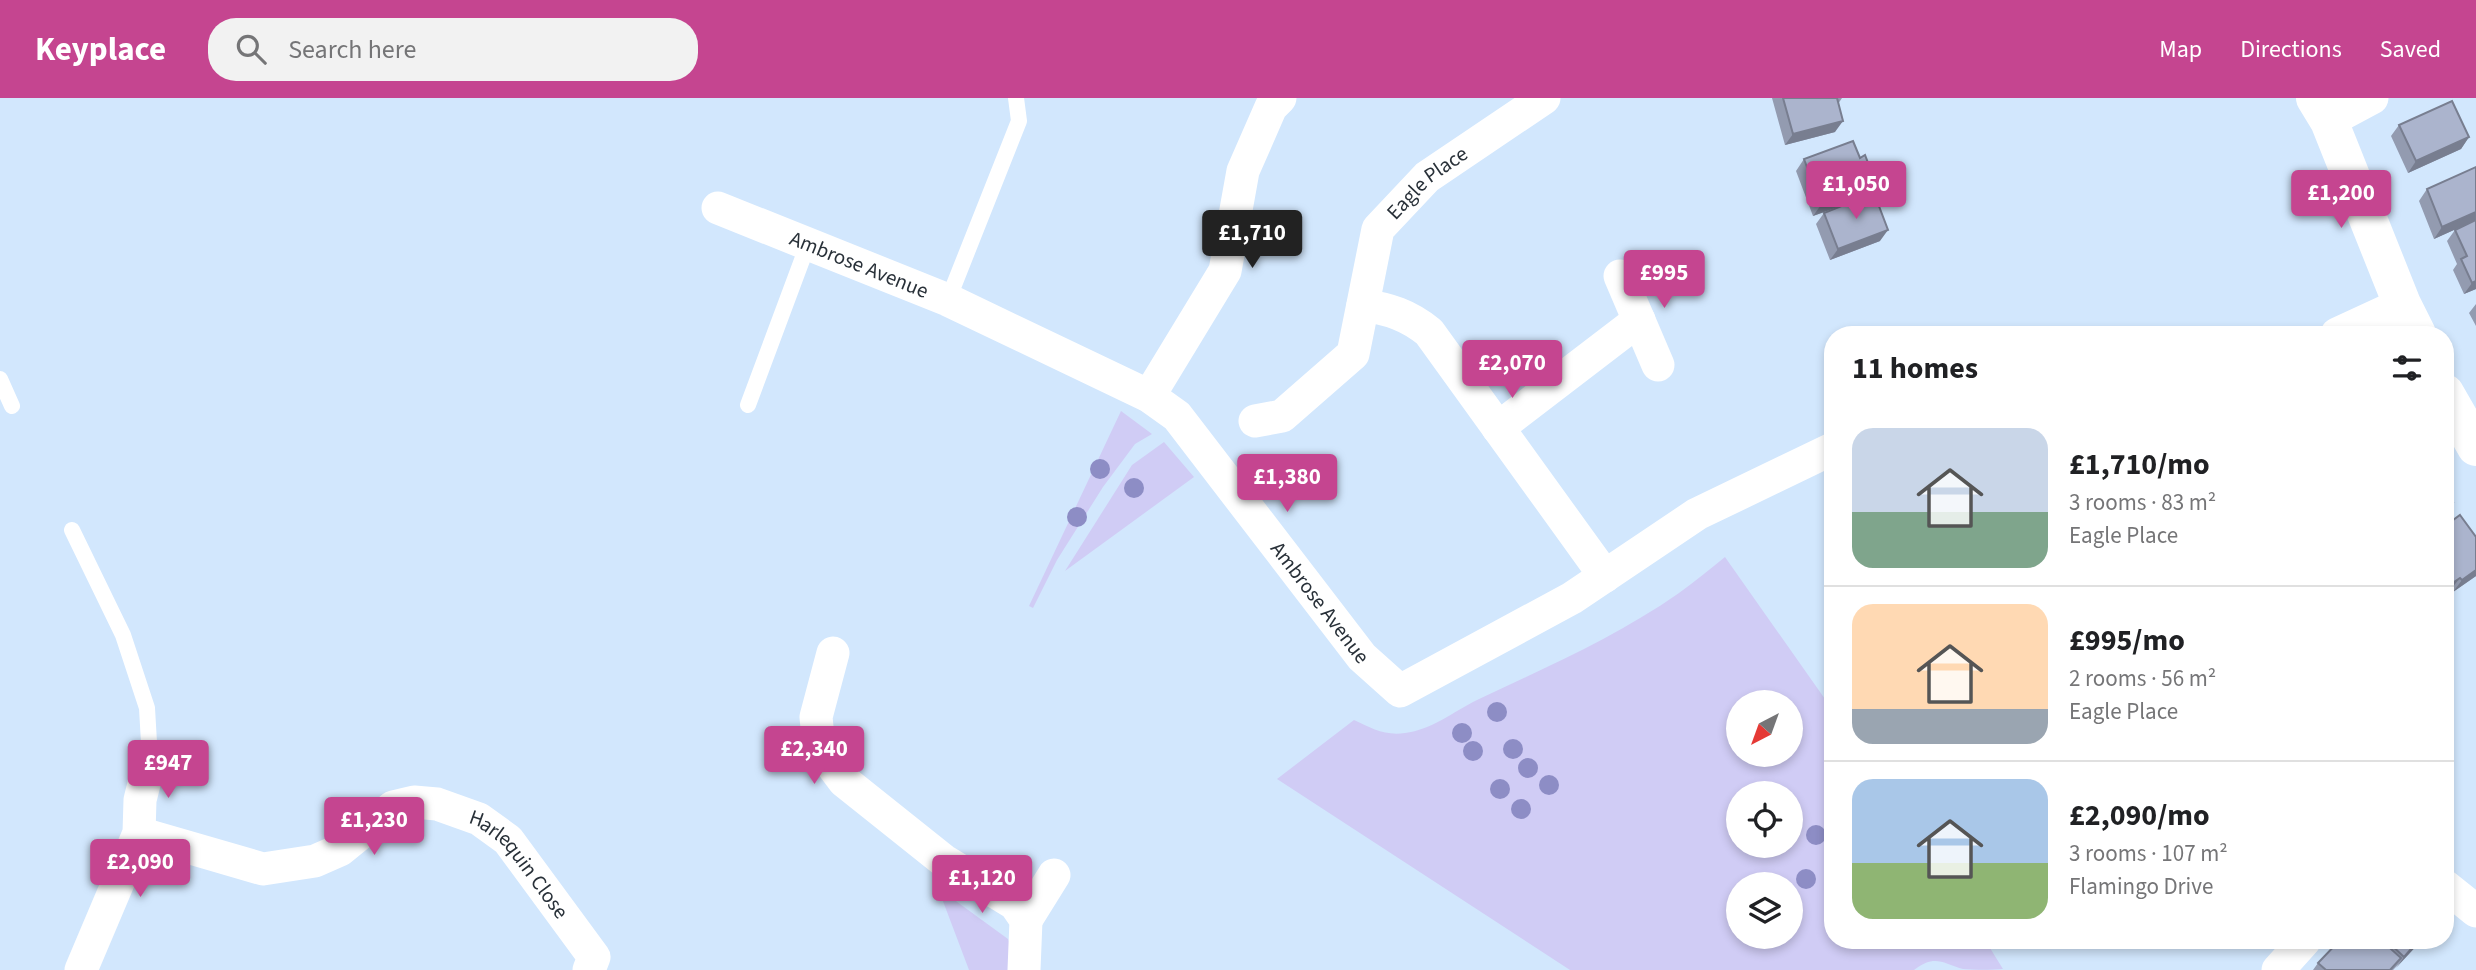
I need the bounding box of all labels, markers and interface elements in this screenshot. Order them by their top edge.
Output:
search box [208,18,698,81]
text: Keyplace [35,26,166,73]
icon: search [232,30,270,68]
text: Search here [288,31,416,68]
text: Map [2159,32,2202,67]
text: Directions [2240,32,2342,67]
text: Saved [2380,32,2441,67]
street label: Eagle Place [1379,139,1474,226]
pin: £1,050 [1799,162,1913,221]
text: £1,050 [1822,167,1890,200]
pin: £1,200 [2284,170,2398,230]
text: £1,200 [2307,176,2375,209]
pin: £1,710 [1195,211,1309,270]
text: £1,710 [1218,216,1286,249]
street label: Ambrose Avenue [785,223,933,306]
pin: £995 [1623,250,1705,310]
text: £995 [1640,256,1688,289]
pin: £2,070 [1455,341,1569,400]
text: £2,070 [1478,346,1546,379]
text: 11 homes [1852,347,1978,390]
icon: filters [2388,349,2426,387]
text: £1,710/mo [2069,443,2210,486]
pin: £1,380 [1230,454,1344,514]
icon: home [1908,456,1992,540]
text: £1,380 [1253,460,1321,493]
text: 3 rooms · 83 m² [2069,486,2216,519]
text: Eagle Place [2069,519,2178,552]
street label: Ambrose Avenue [1263,535,1377,670]
text: £995/mo [2069,619,2185,662]
icon: home [1908,632,1992,716]
text: 2 rooms · 56 m² [2069,662,2216,695]
north arrow [1726,690,1802,766]
map controls [1726,690,1803,949]
text: Eagle Place [2069,695,2178,728]
pin: £2,340 [757,726,871,786]
text: £2,340 [780,732,848,765]
pin: £947 [127,740,209,800]
text: £947 [144,746,192,779]
button: locate [1726,781,1803,858]
text: £2,090/mo [2069,794,2210,837]
pin: £1,230 [317,798,431,857]
street label: Harlequin Close [465,802,576,925]
text: £1,230 [340,803,408,836]
icon: home [1908,807,1992,891]
text: 3 rooms · 107 m² [2069,837,2228,870]
pin: £2,090 [83,840,197,899]
text: £2,090 [106,845,174,878]
pin: £1,120 [925,856,1039,915]
text: £1,120 [948,861,1016,894]
text: Flamingo Drive [2069,870,2213,903]
button: layers [1726,872,1803,949]

